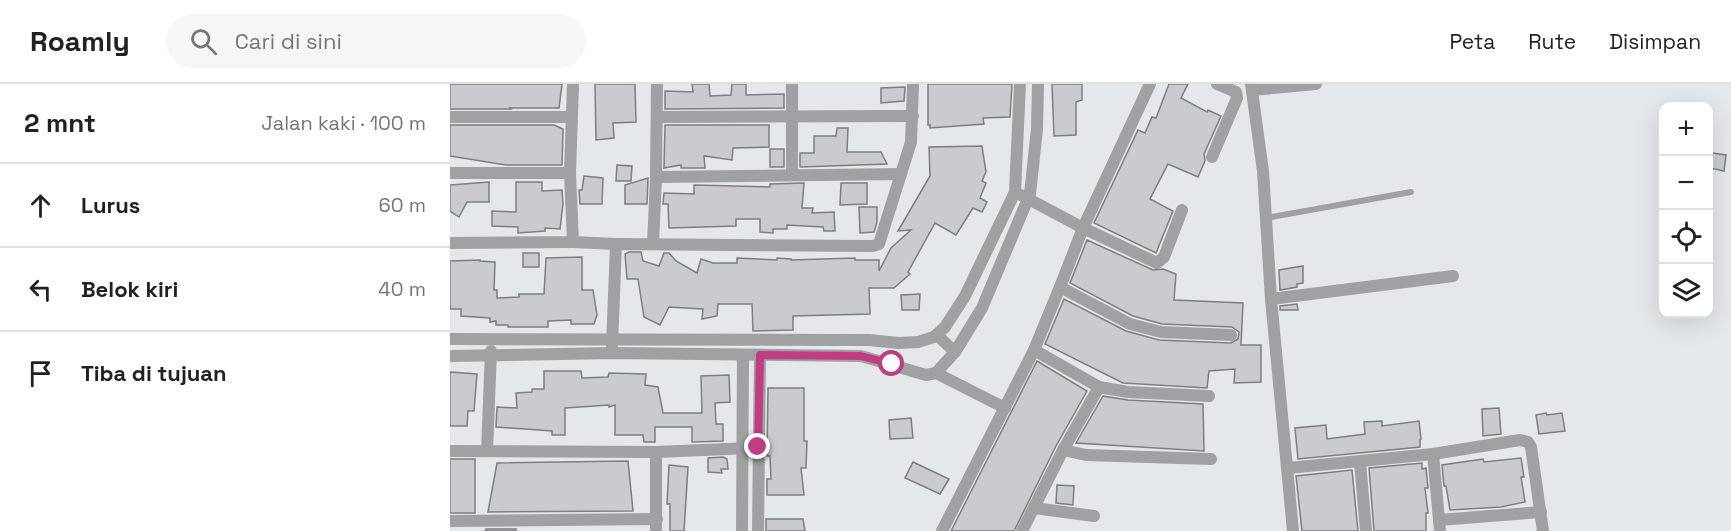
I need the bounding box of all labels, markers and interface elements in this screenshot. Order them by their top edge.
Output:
search box [166,14,586,68]
text: Roamly [30,23,130,59]
icon: search [187,25,220,58]
text: Cari di sini [235,27,342,55]
text: Peta [1449,28,1495,55]
text: Rute [1528,28,1576,55]
text: Disimpan [1609,28,1701,55]
map controls [1659,102,1713,318]
button: + [1659,102,1713,156]
text: 2 mnt [24,106,96,140]
text: Jalan kaki · 100 m [261,110,426,136]
button: − [1659,156,1713,210]
icon: ahead [24,189,57,222]
text: Lurus [81,191,140,219]
text: 60 m [379,192,426,218]
button: locate [1659,210,1713,264]
button: layers [1659,264,1713,318]
icon: left [24,273,57,306]
text: Belok kiri [81,275,178,303]
text: 40 m [378,276,426,302]
route start [878,350,904,376]
icon: arrive [24,357,57,390]
text: Tiba di tujuan [81,359,227,387]
route end [744,433,770,459]

